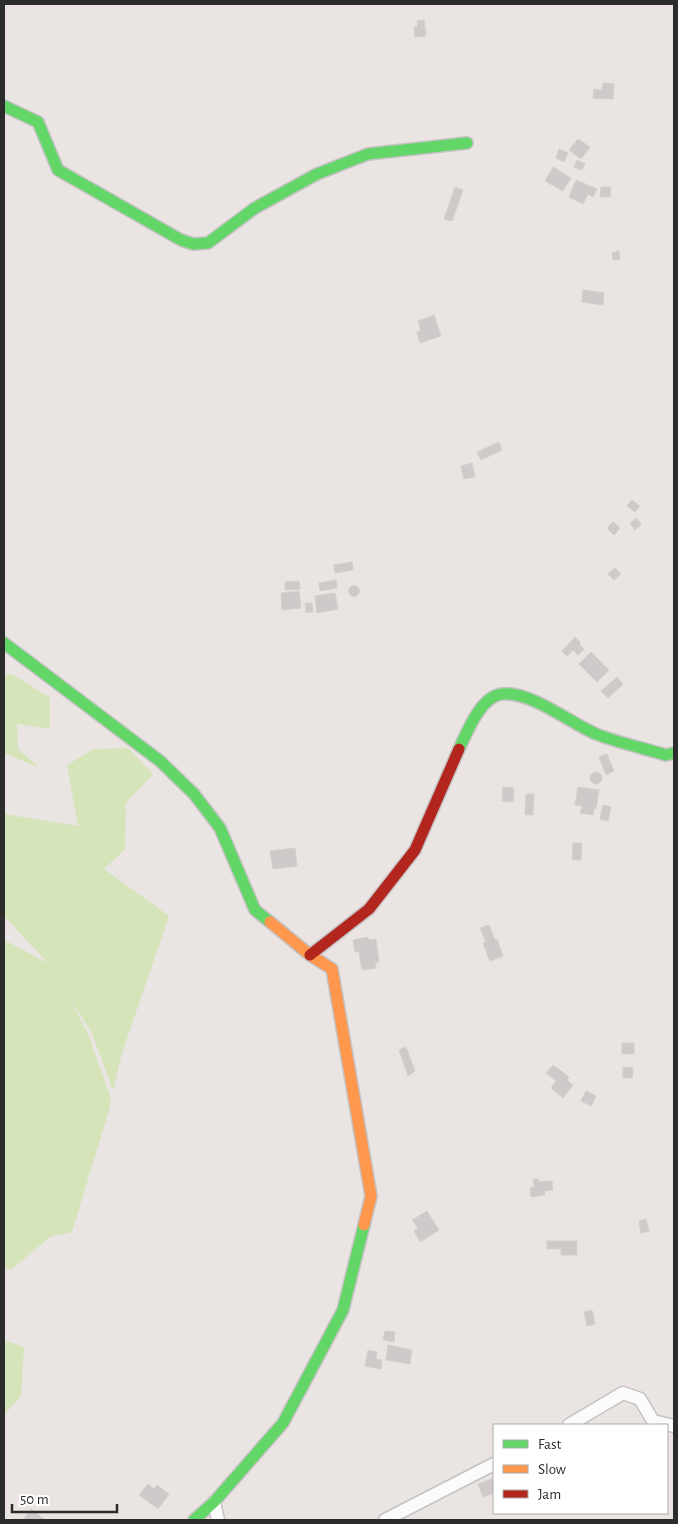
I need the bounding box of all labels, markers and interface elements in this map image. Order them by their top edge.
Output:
legend [493,1424,668,1514]
text: Fast [538,1437,562,1452]
text: Slow [538,1462,566,1477]
scale bar [12,1482,118,1514]
text: Jam [538,1487,561,1502]
text: 50 m [20,1492,49,1507]

